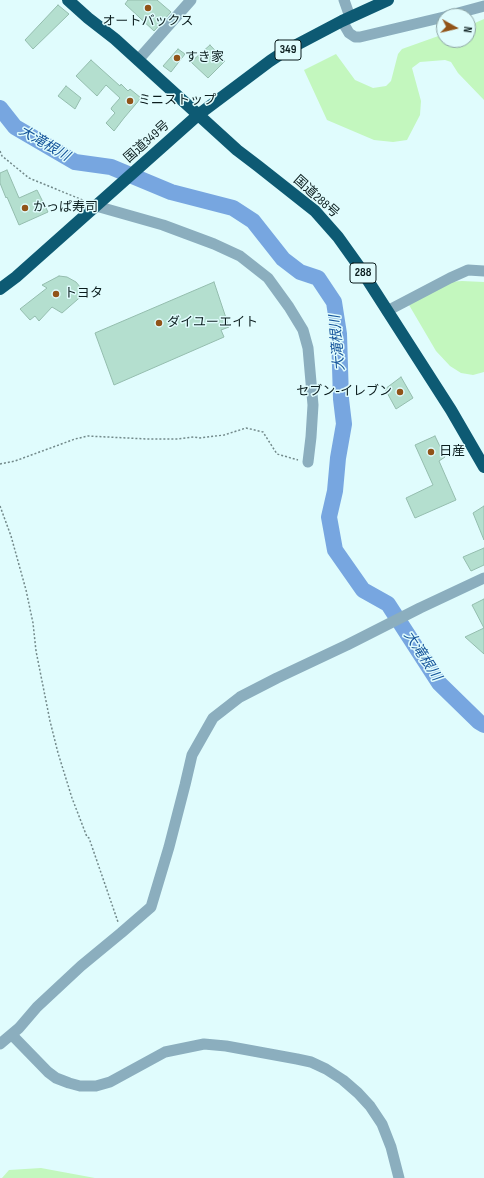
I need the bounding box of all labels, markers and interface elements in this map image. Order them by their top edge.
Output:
marker: オートバックス [143,3,153,13]
north arrow [436,8,476,48]
place label: オートバックス [103,14,193,30]
text: N [461,26,474,33]
road number: 349 [275,40,301,60]
place label: すき家 [185,50,224,66]
marker: すき家 [172,53,182,63]
place label: ミニストップ [138,93,216,109]
marker: ミニストップ [125,96,135,106]
street label: 国道349号 [121,118,173,166]
water label: 大滝根川 [16,123,72,165]
street label: 国道288号 [290,173,342,221]
place label: かっぱ寿司 [33,200,98,216]
marker: かっぱ寿司 [20,203,30,213]
road number: 288 [350,263,376,283]
place label: トヨタ [64,286,103,302]
marker: トヨタ [51,289,61,299]
water label: 大滝根川 [327,314,349,372]
place label: ダイユーエイト [167,315,258,331]
marker: ダイユーエイト [154,318,164,328]
place label: セブン-イレブン [296,384,392,400]
marker: セブン-イレブン [395,387,405,397]
place label: 日産 [439,444,465,460]
marker: 日産 [426,447,436,457]
water label: 大滝根川 [400,628,444,684]

